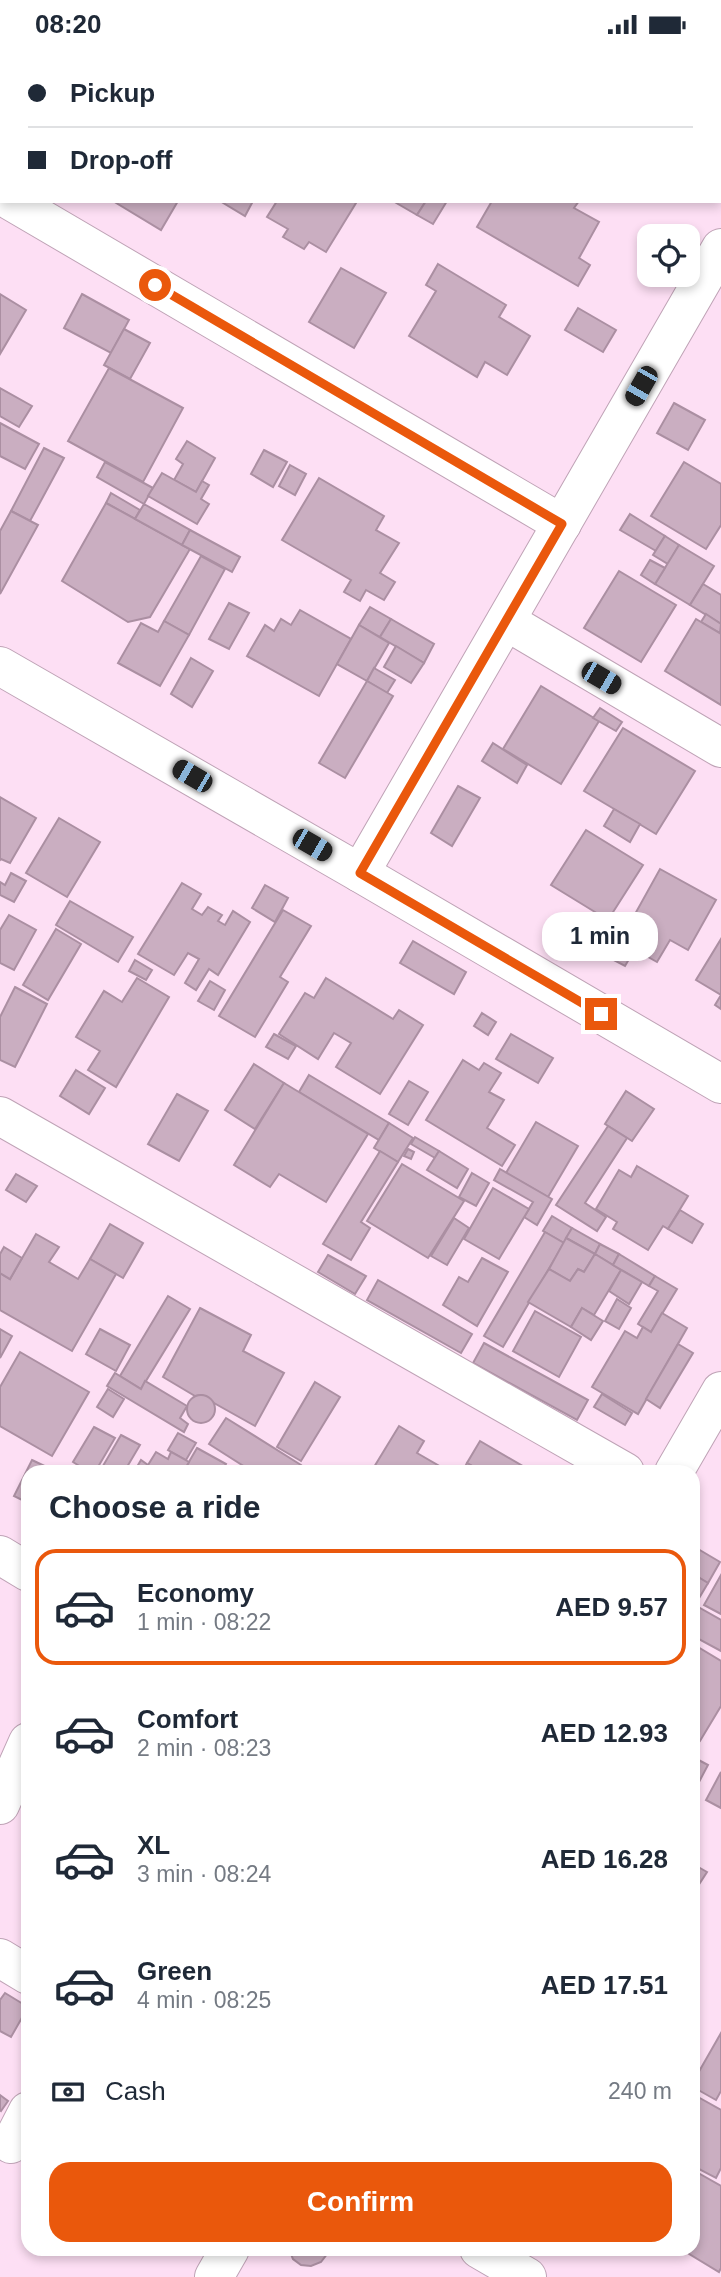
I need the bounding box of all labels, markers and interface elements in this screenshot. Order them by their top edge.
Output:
text: 08:20 [35,9,102,39]
text: Pickup [70,78,155,108]
text: Drop-off [70,145,173,175]
map controls [637,224,700,287]
button: locate [637,224,700,287]
route start [139,269,171,301]
car [622,363,661,409]
car [578,658,625,698]
car [169,756,216,796]
car [289,825,336,865]
callout: 1 min [543,913,659,961]
text: 1 min [570,923,630,949]
route end [585,998,617,1030]
text: Choose a ride [49,1489,261,1525]
icon: car [53,1576,116,1639]
text: Economy [137,1578,254,1608]
text: AED 9.57 [555,1592,668,1622]
text: 1 min · 08:22 [137,1609,271,1635]
icon: car [53,1702,116,1765]
text: Comfort [137,1704,238,1734]
text: AED 12.93 [541,1718,668,1748]
text: 2 min · 08:23 [137,1735,271,1761]
icon: car [53,1828,116,1891]
text: XL [137,1830,170,1860]
text: AED 16.28 [541,1844,668,1874]
text: 3 min · 08:24 [137,1861,271,1887]
icon: car [53,1954,116,2017]
text: Green [137,1956,212,1986]
text: AED 17.51 [541,1970,668,2000]
text: 4 min · 08:25 [137,1987,271,2013]
icon: cash [49,2073,87,2111]
text: Cash [105,2076,166,2106]
text: 240 m [608,2078,672,2104]
button: Confirm [49,2162,672,2242]

